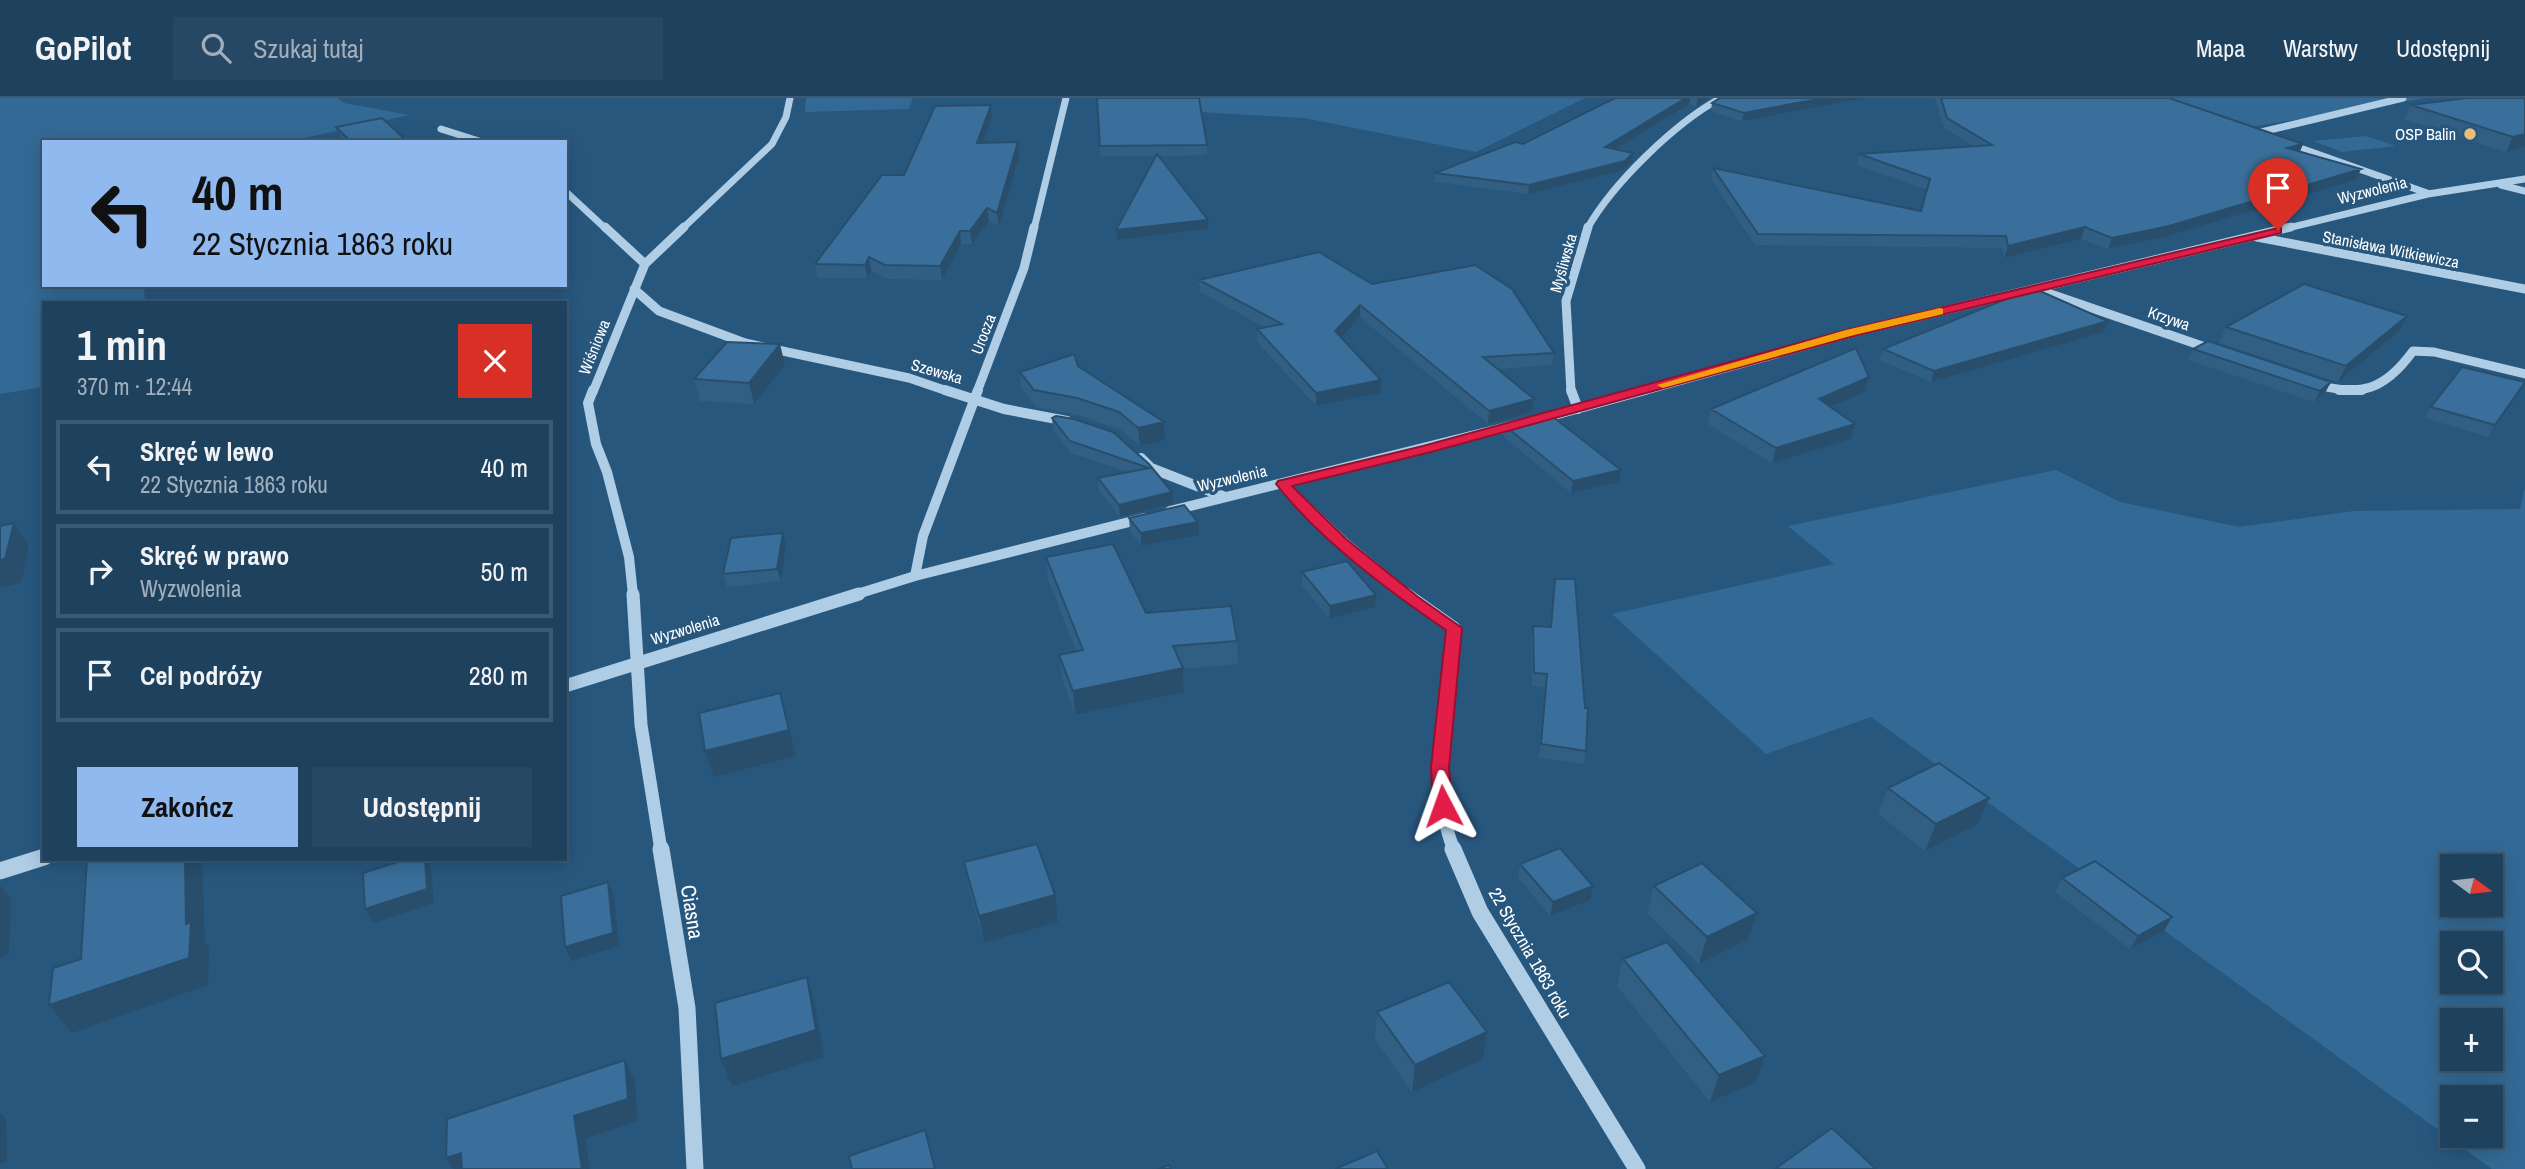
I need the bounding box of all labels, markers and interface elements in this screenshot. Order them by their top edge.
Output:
search box [173,17,663,80]
text: GoPilot [35,26,131,70]
icon: search [197,29,235,67]
text: Szukaj tutaj [253,31,363,66]
text: Mapa [2196,32,2245,64]
text: Warstwy [2283,32,2358,64]
text: Udostępnij [2396,32,2490,64]
place label: OSP Balin [2395,123,2456,145]
marker: OSP Balin [2462,126,2478,142]
pin [2248,158,2308,230]
text: 40 m [192,159,284,225]
icon: left [77,168,168,259]
icon: arrive [2259,169,2297,207]
street label: Wyzwolenia [2335,171,2410,209]
text: 22 Stycznia 1863 roku [192,222,453,265]
street label: Stanisława Witkiewicza [2321,225,2462,273]
street label: Myśliwska [1544,230,1582,295]
street label: Krzywa [2145,301,2194,336]
street label: Urocza [965,310,1001,357]
street label: Wiśniowa [573,316,615,378]
text: 1 min [77,317,167,373]
button: close [458,324,532,398]
street label: Szewska [909,353,966,389]
text: 370 m · 12:44 [77,371,192,402]
text: Skręć w lewo [140,434,274,469]
icon: left [81,448,119,486]
text: 40 m [481,450,528,485]
street label: Wyzwolenia [1195,459,1270,497]
text: 22 Stycznia 1863 roku [140,469,328,500]
text: Skręć w prawo [140,538,289,573]
icon: right [81,552,119,590]
text: 50 m [481,554,528,589]
text: Wyzwolenia [140,573,242,604]
street label: Wyzwolenia [648,608,723,650]
icon: arrive [81,656,119,694]
text: Cel podróży [140,658,262,693]
text: 280 m [469,658,528,693]
button: Zakończ [77,767,298,847]
button: Udostępnij [312,767,532,847]
position arrow [1406,769,1480,843]
north arrow [2440,854,2502,917]
map controls [2440,854,2503,1148]
street label: Ciasna [674,883,711,942]
street label: 22 Stycznia 1863 roku [1483,883,1578,1023]
button: search [2440,931,2503,994]
button: + [2440,1008,2503,1071]
button: − [2440,1085,2503,1148]

